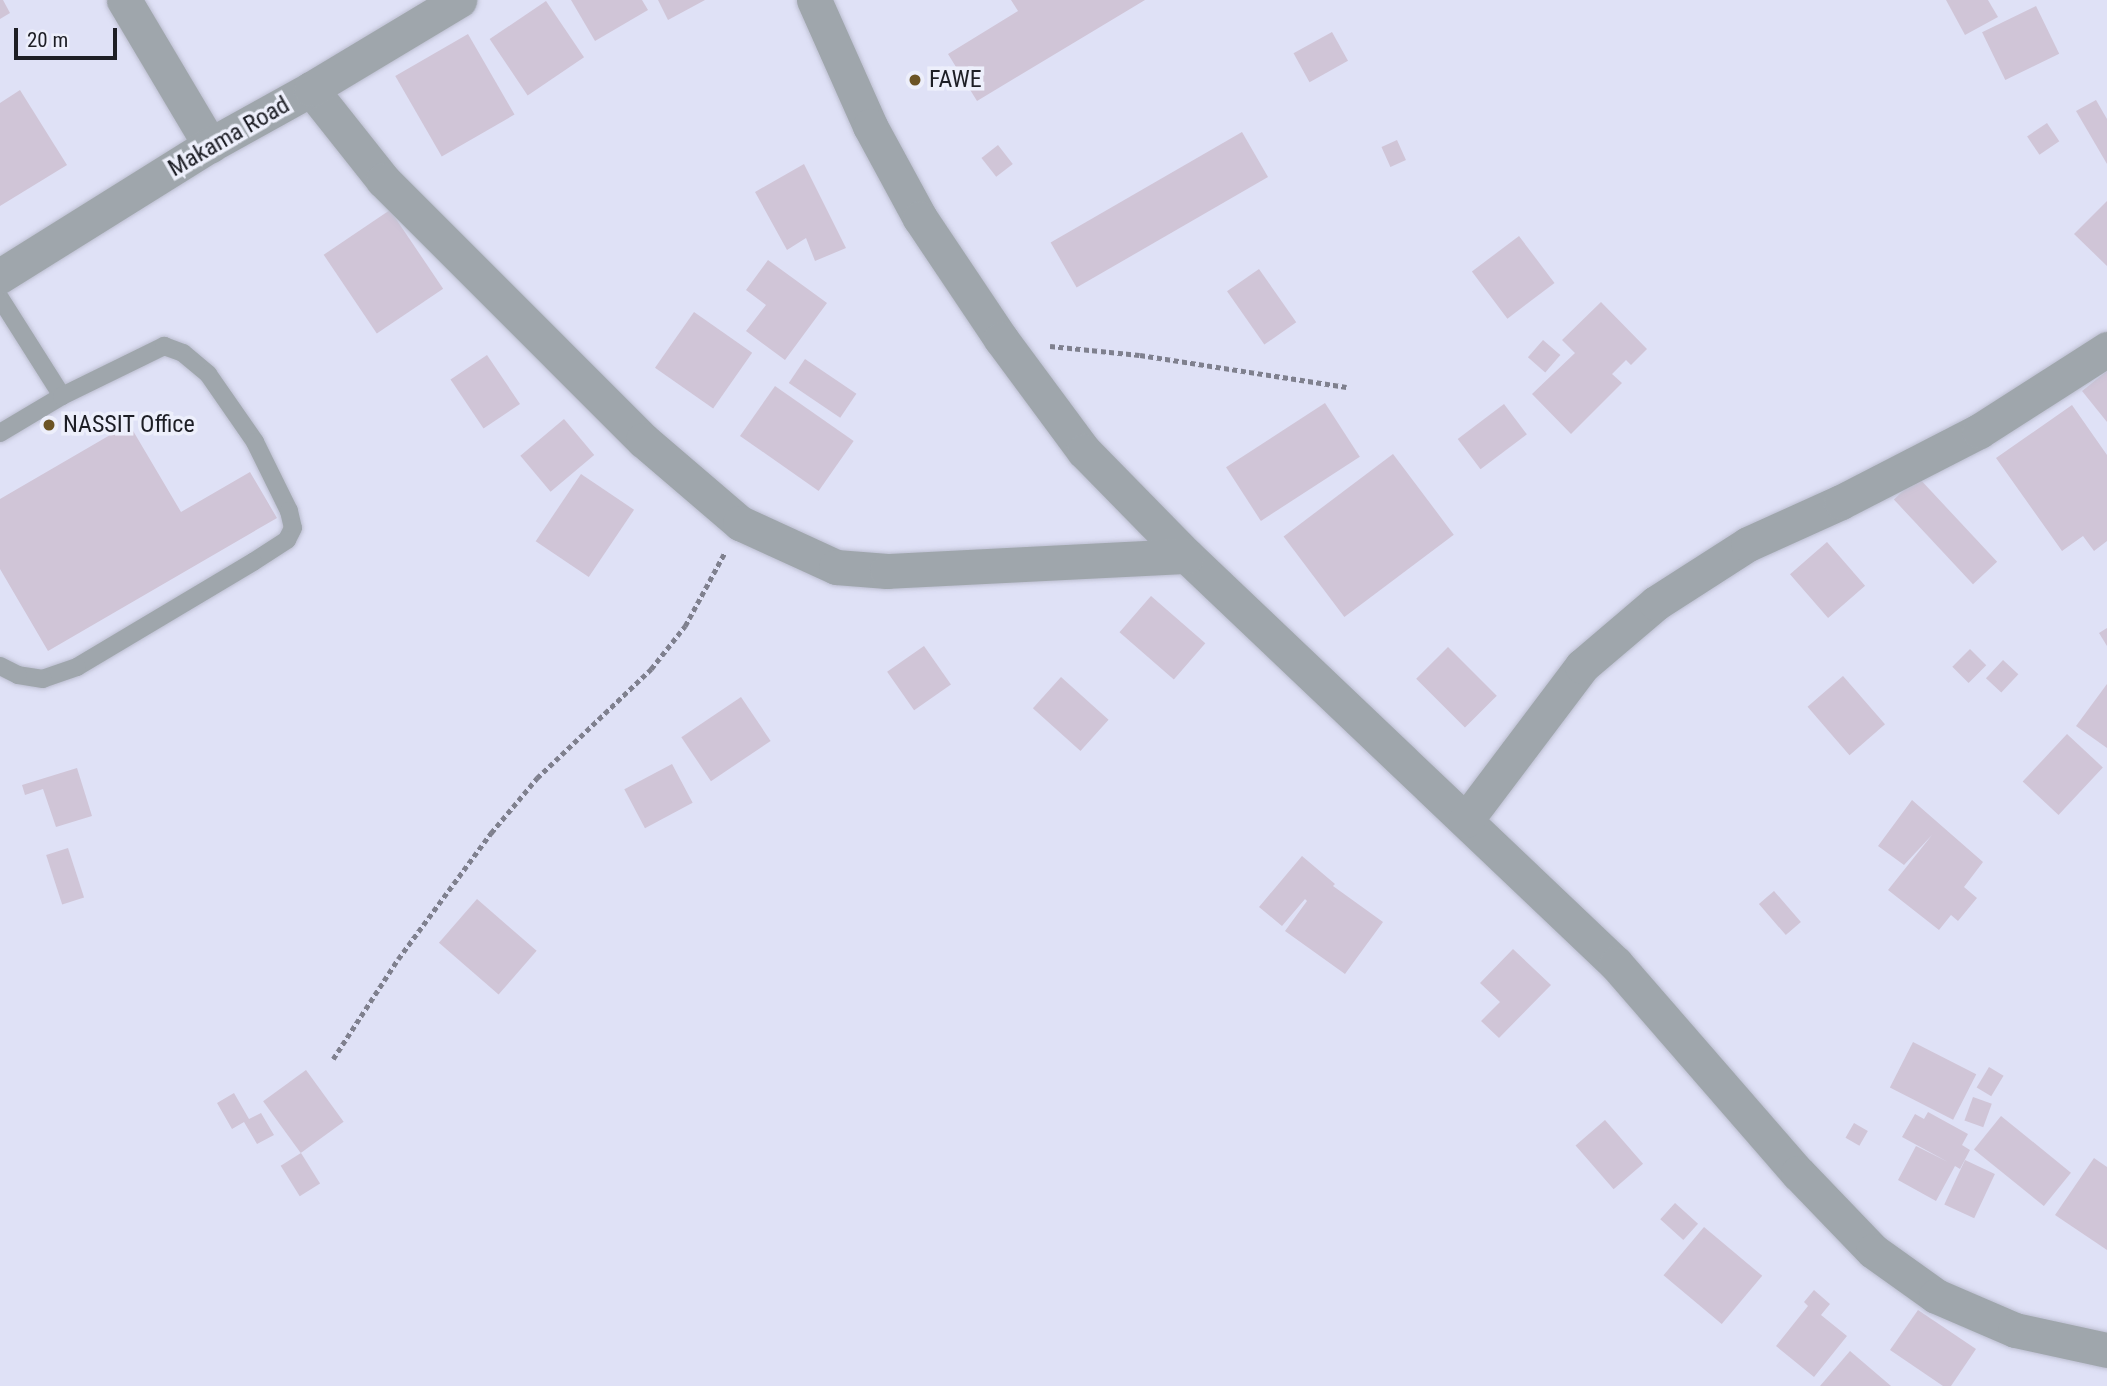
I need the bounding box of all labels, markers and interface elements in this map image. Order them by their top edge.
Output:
scale bar [18,14,121,58]
text: 20 m [27,28,68,52]
place label: FAWE [929,66,982,94]
marker: FAWE [907,72,923,88]
street label: Makama Road [163,91,295,183]
place label: NASSIT Office [63,411,195,439]
marker: NASSIT Office [41,417,57,433]

